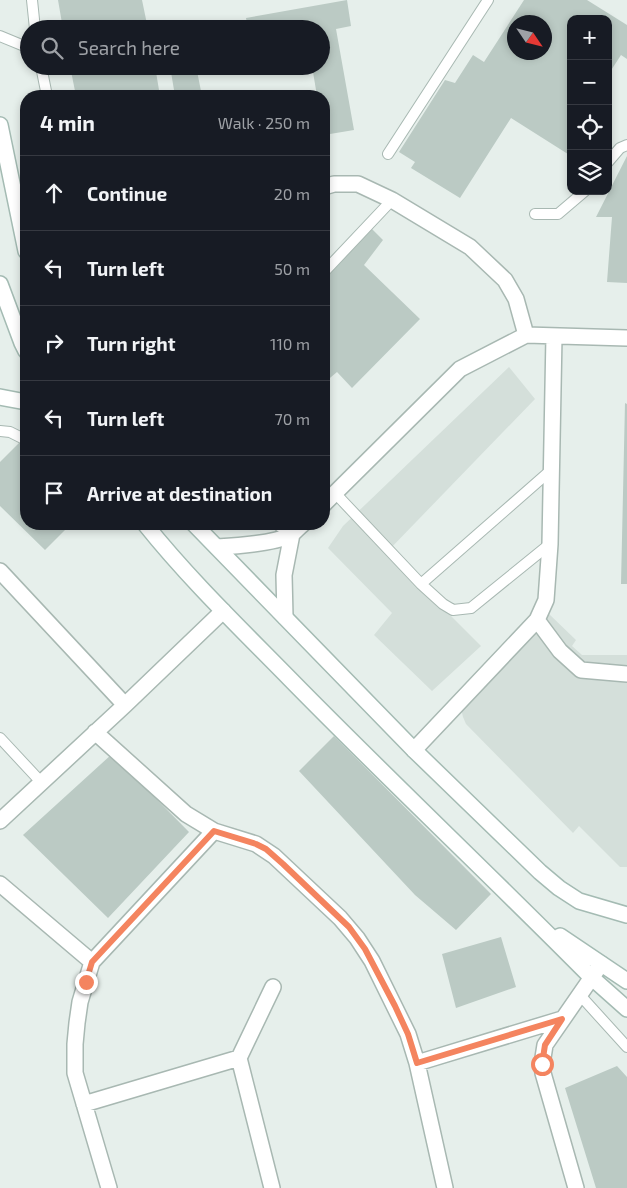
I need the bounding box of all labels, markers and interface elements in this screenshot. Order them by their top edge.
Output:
north arrow [507,15,552,60]
map controls [567,15,612,195]
button: + [567,15,612,60]
search box [20,20,330,75]
icon: search [38,34,66,62]
text: Search here [78,36,180,59]
button: − [567,60,612,105]
button: locate [567,105,612,150]
text: 4 min [40,110,95,135]
text: Walk · 250 m [218,113,310,132]
button: layers [567,150,612,195]
icon: ahead [40,179,68,207]
text: Continue [87,182,167,205]
text: 20 m [274,184,310,203]
icon: left [40,254,68,282]
text: Turn left [87,257,164,280]
text: 50 m [274,259,310,278]
icon: right [40,329,68,357]
text: Turn right [87,332,175,355]
text: 110 m [270,334,310,353]
icon: left [40,404,68,432]
text: Turn left [87,407,164,430]
text: 70 m [275,409,310,428]
icon: arrive [40,479,68,507]
text: Arrive at destination [87,482,272,505]
route end [75,971,98,994]
route start [531,1053,554,1076]

